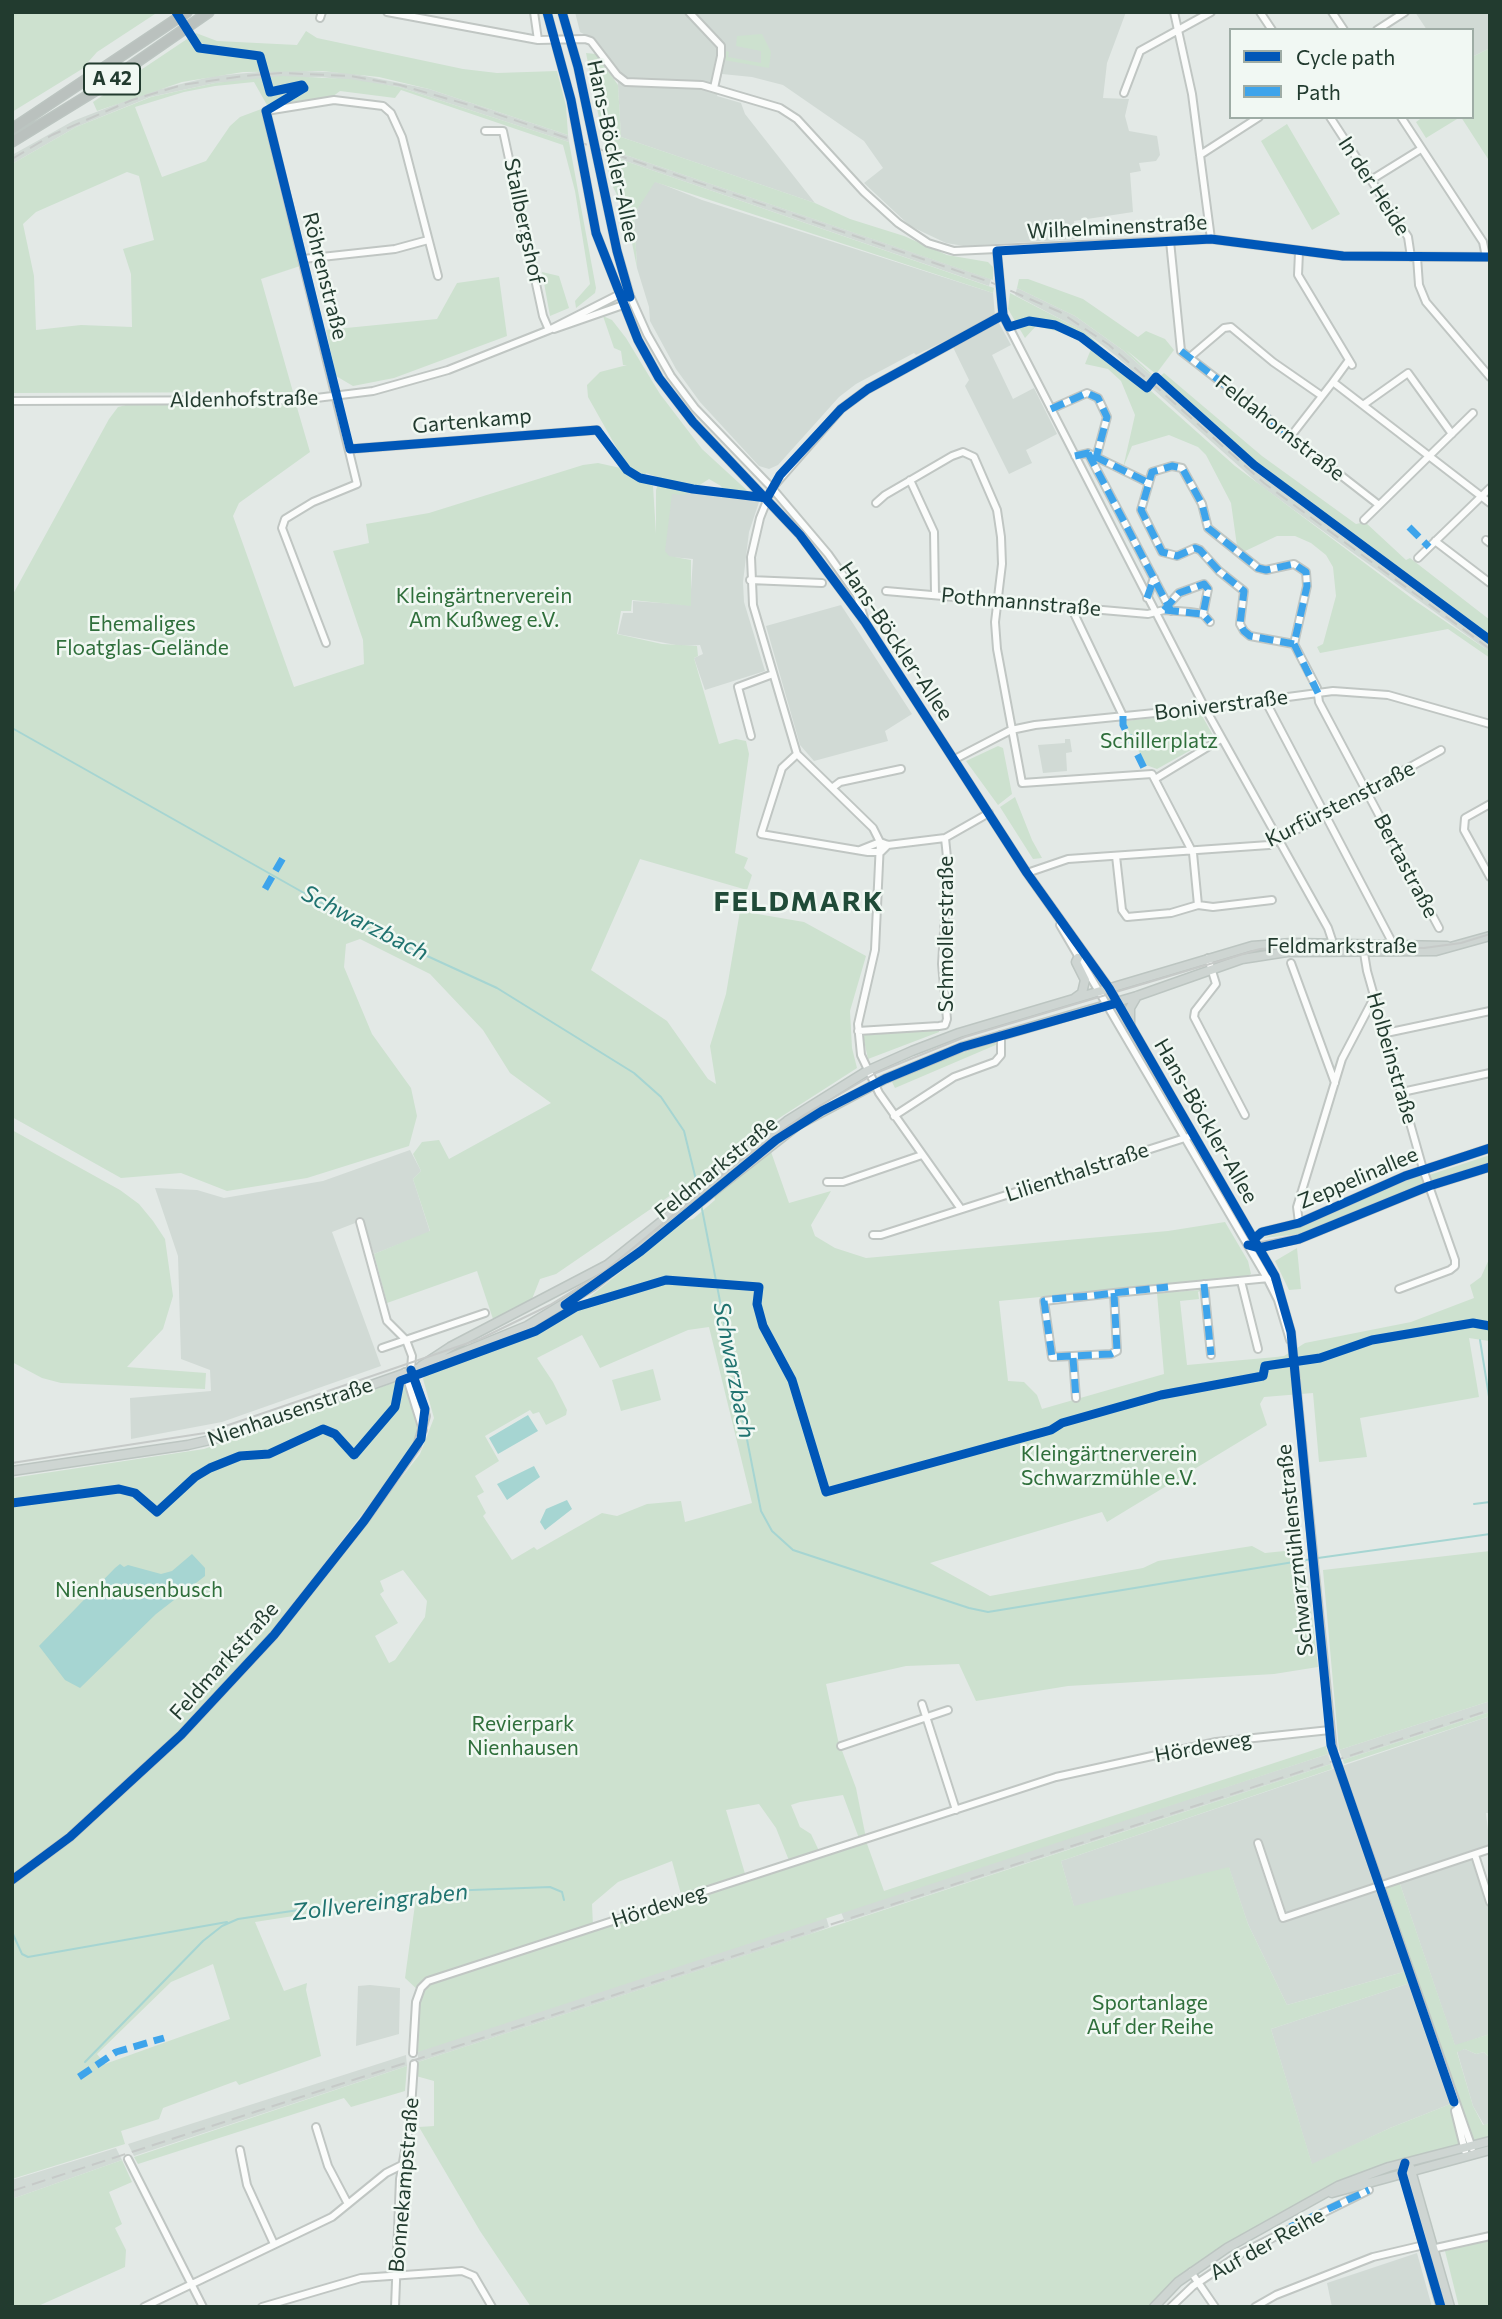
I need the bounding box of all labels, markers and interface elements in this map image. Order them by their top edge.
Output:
legend [1229,28,1474,119]
text: Cycle path [1296,44,1395,69]
street label: Hans-Böckler-Allee [581,58,645,244]
road number: A 42 [84,64,140,94]
text: Path [1296,79,1341,104]
street label: In der Heide [1333,132,1415,240]
street label: Stallbergshof [498,156,550,286]
street label: Röhrenstraße [297,210,353,342]
street label: Wilhelminenstraße [1026,210,1208,244]
street label: Feldahornstraße [1210,370,1350,486]
street label: Aldenhofstraße [170,385,318,413]
street label: Gartenkamp [411,403,533,439]
street label: Hans-Böckler-Allee [834,557,958,725]
street label: Pothmannstraße [940,582,1102,622]
park label: Kleingärtnerverein Am Kußweg e.V. [396,583,572,633]
park label: Ehemaliges Floatglas-Gelände [55,611,229,661]
street label: Boniverstraße [1153,684,1289,726]
park label: Schillerplatz [1100,728,1218,754]
street label: Kurfürstenstraße [1261,756,1419,852]
street label: Bertastraße [1368,810,1444,922]
street label: Schmollerstraße [933,856,959,1012]
water label: Schwarzbach [297,879,433,967]
district label: FELDMARK [714,885,884,919]
street label: Feldmarkstraße [1267,933,1417,959]
street label: Holbeinstraße [1361,989,1423,1127]
street label: Hans-Böckler-Allee [1149,1034,1263,1208]
street label: Feldmarkstraße [650,1111,782,1225]
street label: Lilienthalstraße [1002,1137,1152,1207]
street label: Zeppelinallee [1294,1141,1422,1215]
water label: Schwarzbach [707,1299,761,1441]
street label: Nienhausenstraße [204,1372,376,1452]
park label: Kleingärtnerverein Schwarzmühle e.V. [1021,1441,1197,1491]
street label: Schwarzmühlenstraße [1271,1443,1319,1657]
park label: Nienhausenbusch [55,1577,223,1603]
street label: Feldmarkstraße [164,1597,284,1725]
park label: Revierpark Nienhausen [467,1711,579,1761]
street label: Hördeweg [1152,1726,1254,1768]
water label: Zollvereingraben [290,1878,470,1926]
street label: Hördeweg [608,1879,710,1933]
park label: Sportanlage Auf der Reihe [1087,1990,1213,2040]
street label: Bonnekampstraße [384,2097,424,2273]
street label: Auf der Reihe [1205,2202,1329,2286]

